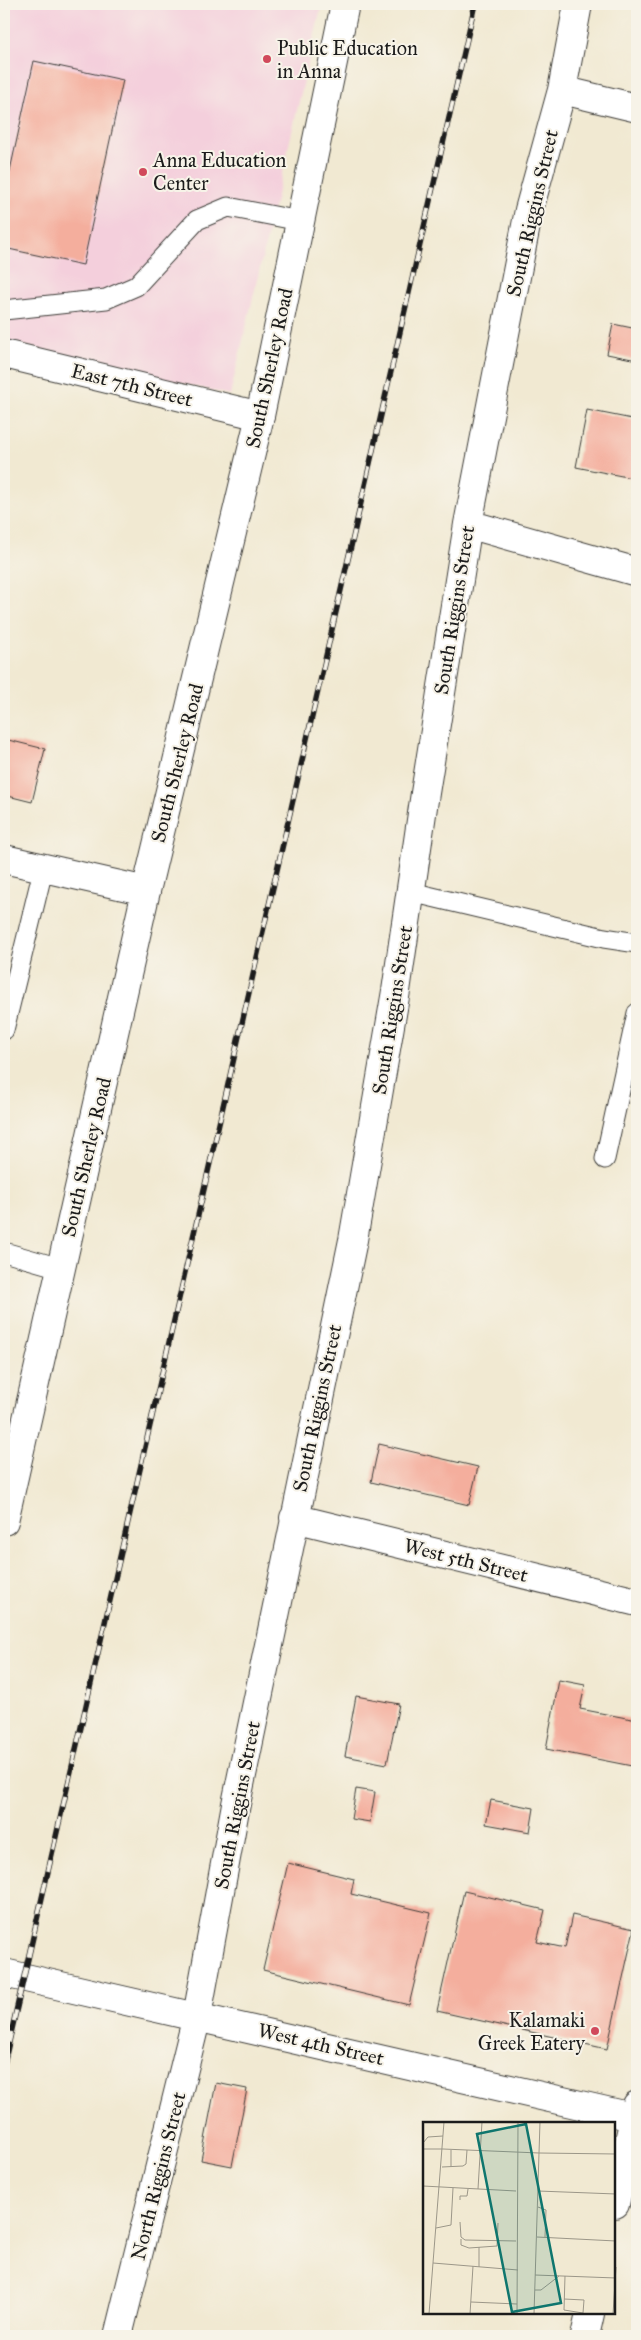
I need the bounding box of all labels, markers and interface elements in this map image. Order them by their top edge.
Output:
place label: Public Education in Anna [277,36,418,83]
marker: Public Education in Anna [261,53,273,65]
street label: South Riggins Street [501,127,564,299]
place label: Anna Education Center [152,148,286,195]
marker: Anna Education Center [137,166,149,178]
street label: South Sherley Road [240,286,298,450]
street label: East 7th Street [69,358,195,412]
street label: South Riggins Street [429,524,480,696]
street label: South Sherley Road [146,681,208,845]
street label: South Riggins Street [367,924,418,1096]
street label: South Sherley Road [56,1075,116,1239]
street label: South Riggins Street [288,1322,347,1494]
street label: West 5th Street [402,1533,530,1587]
street label: South Riggins Street [209,1719,266,1891]
place label: Kalamaki Greek Eatery [478,2008,586,2055]
street label: West 4th Street [256,2018,386,2070]
marker: Kalamaki Greek Eatery [589,2025,601,2037]
street label: North Riggins Street [125,2089,191,2263]
inset map [423,2122,616,2315]

